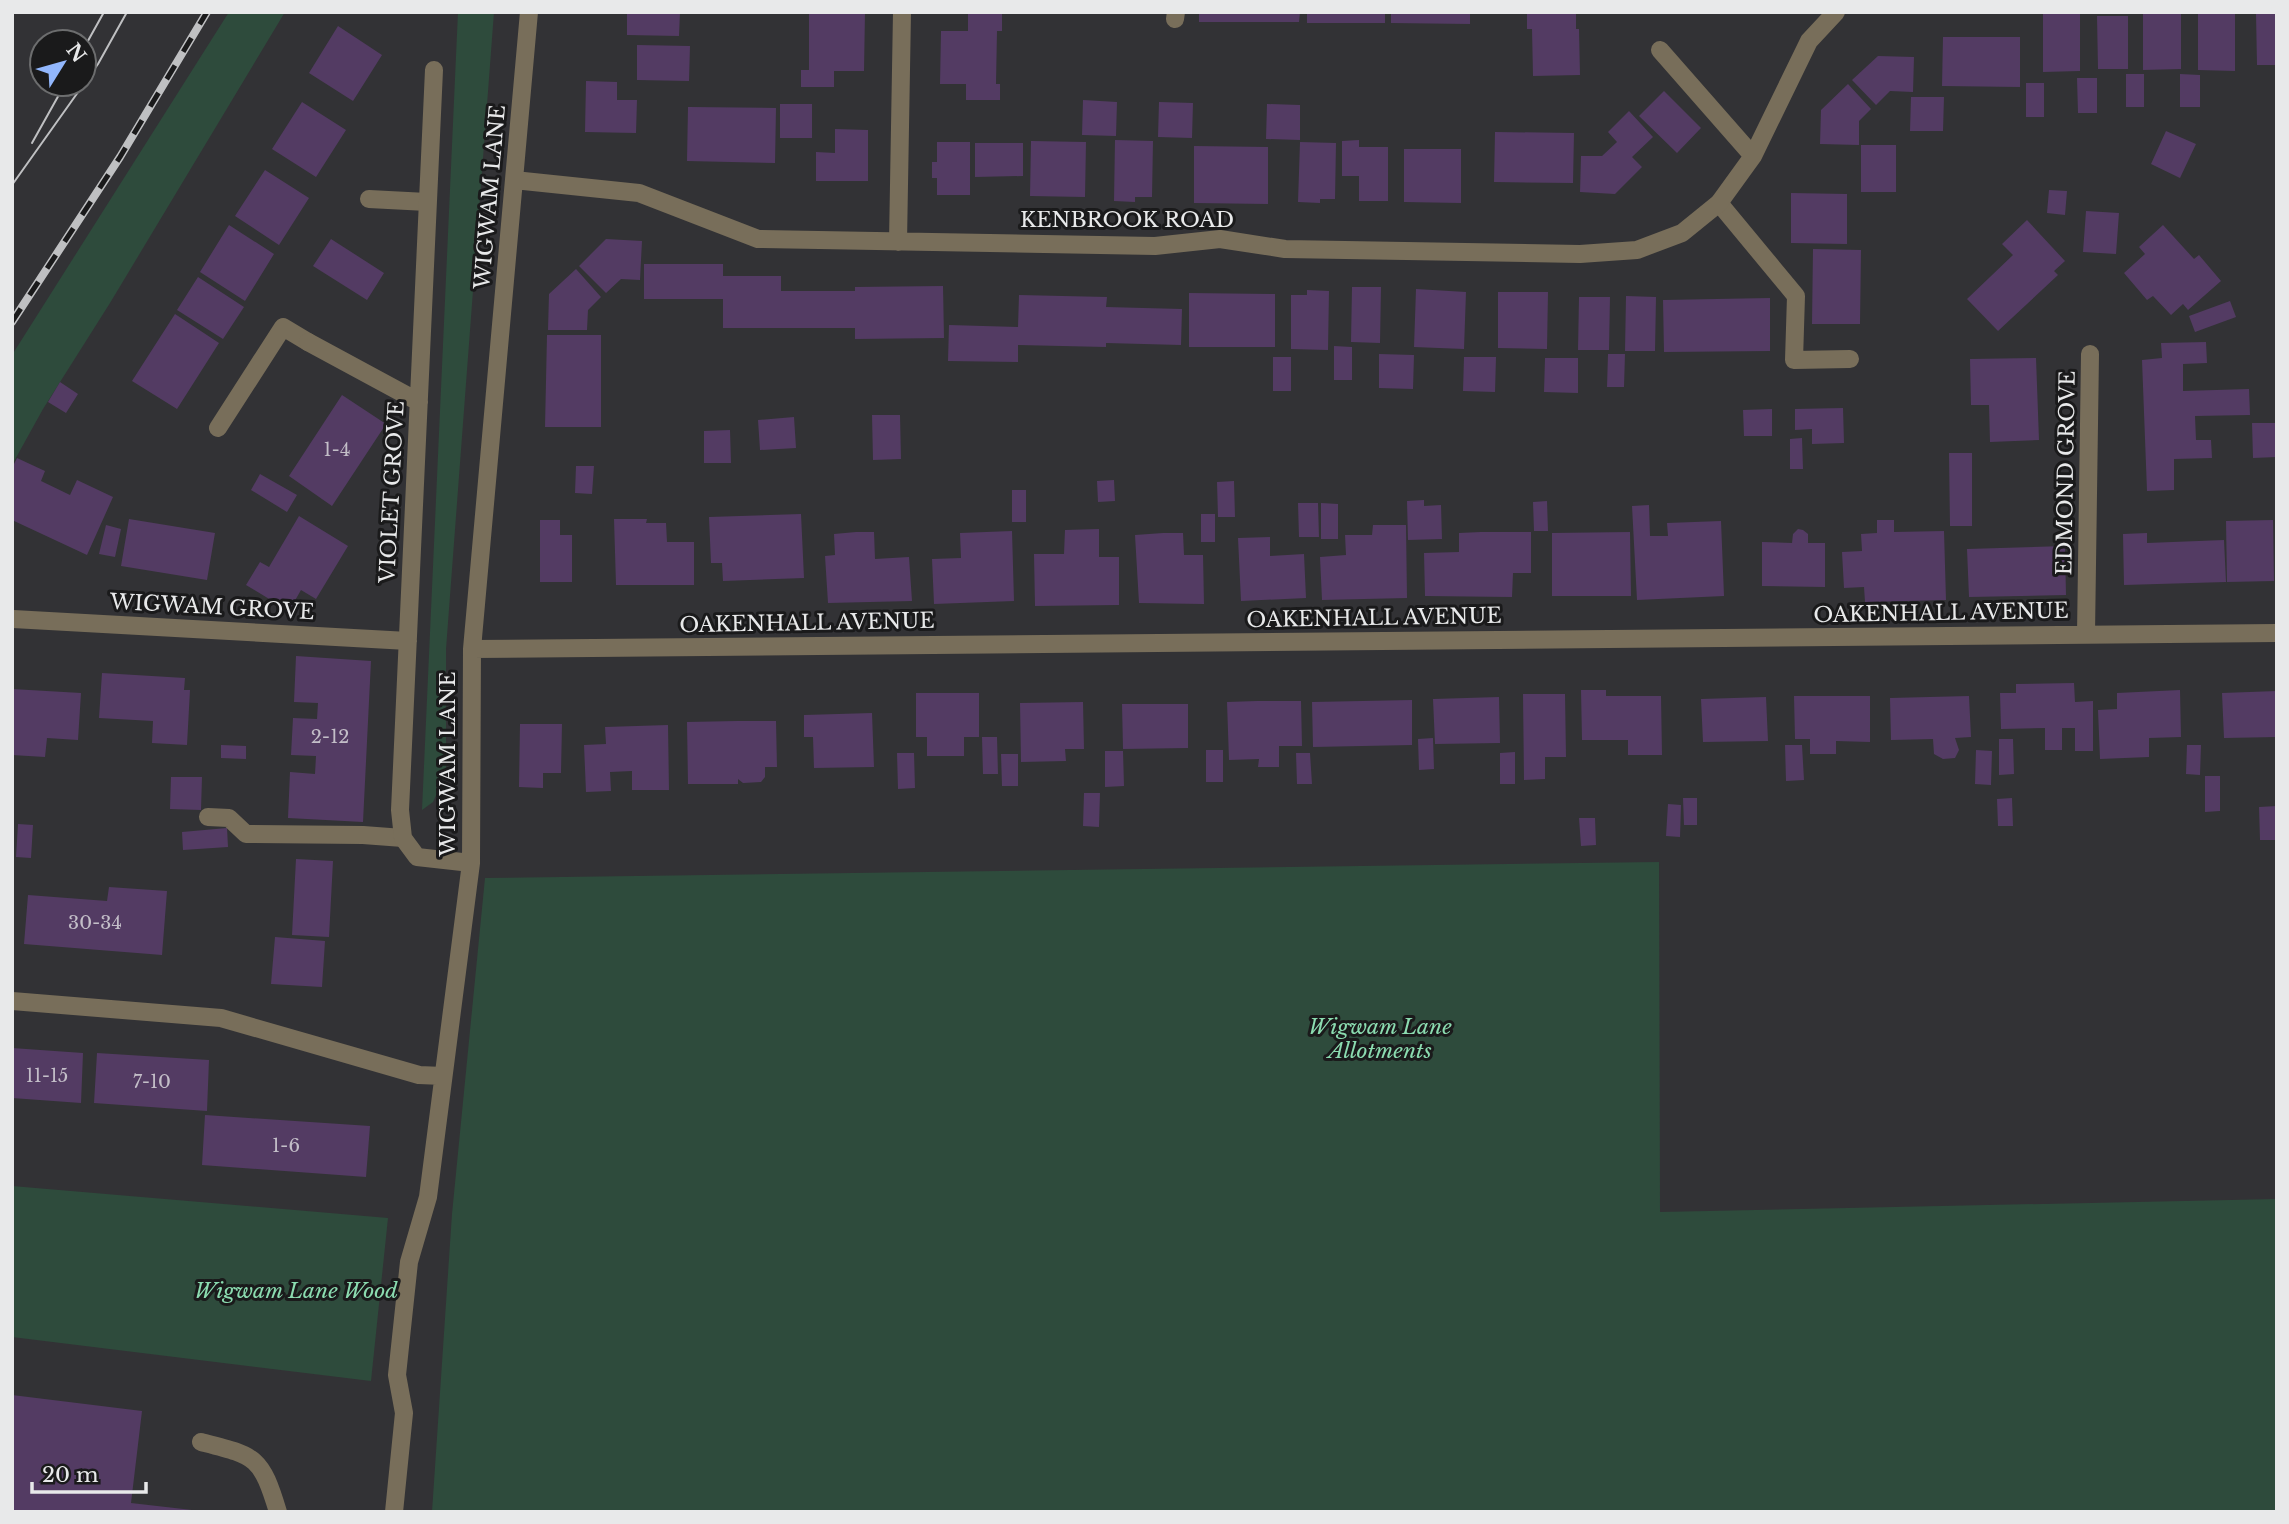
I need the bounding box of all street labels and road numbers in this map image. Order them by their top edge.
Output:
street label: WIGWAM LANE [469,104,511,291]
street label: KENBROOK ROAD [1020,207,1234,233]
street label: EDMOND GROVE [2051,370,2081,576]
street label: VIOLET GROVE [374,400,410,585]
street label: WIGWAM GROVE [108,589,315,625]
street label: OAKENHALL AVENUE [1813,598,2069,628]
street label: OAKENHALL AVENUE [1246,603,1502,633]
street label: OAKENHALL AVENUE [679,608,935,638]
street label: WIGWAM LANE [435,671,461,858]

